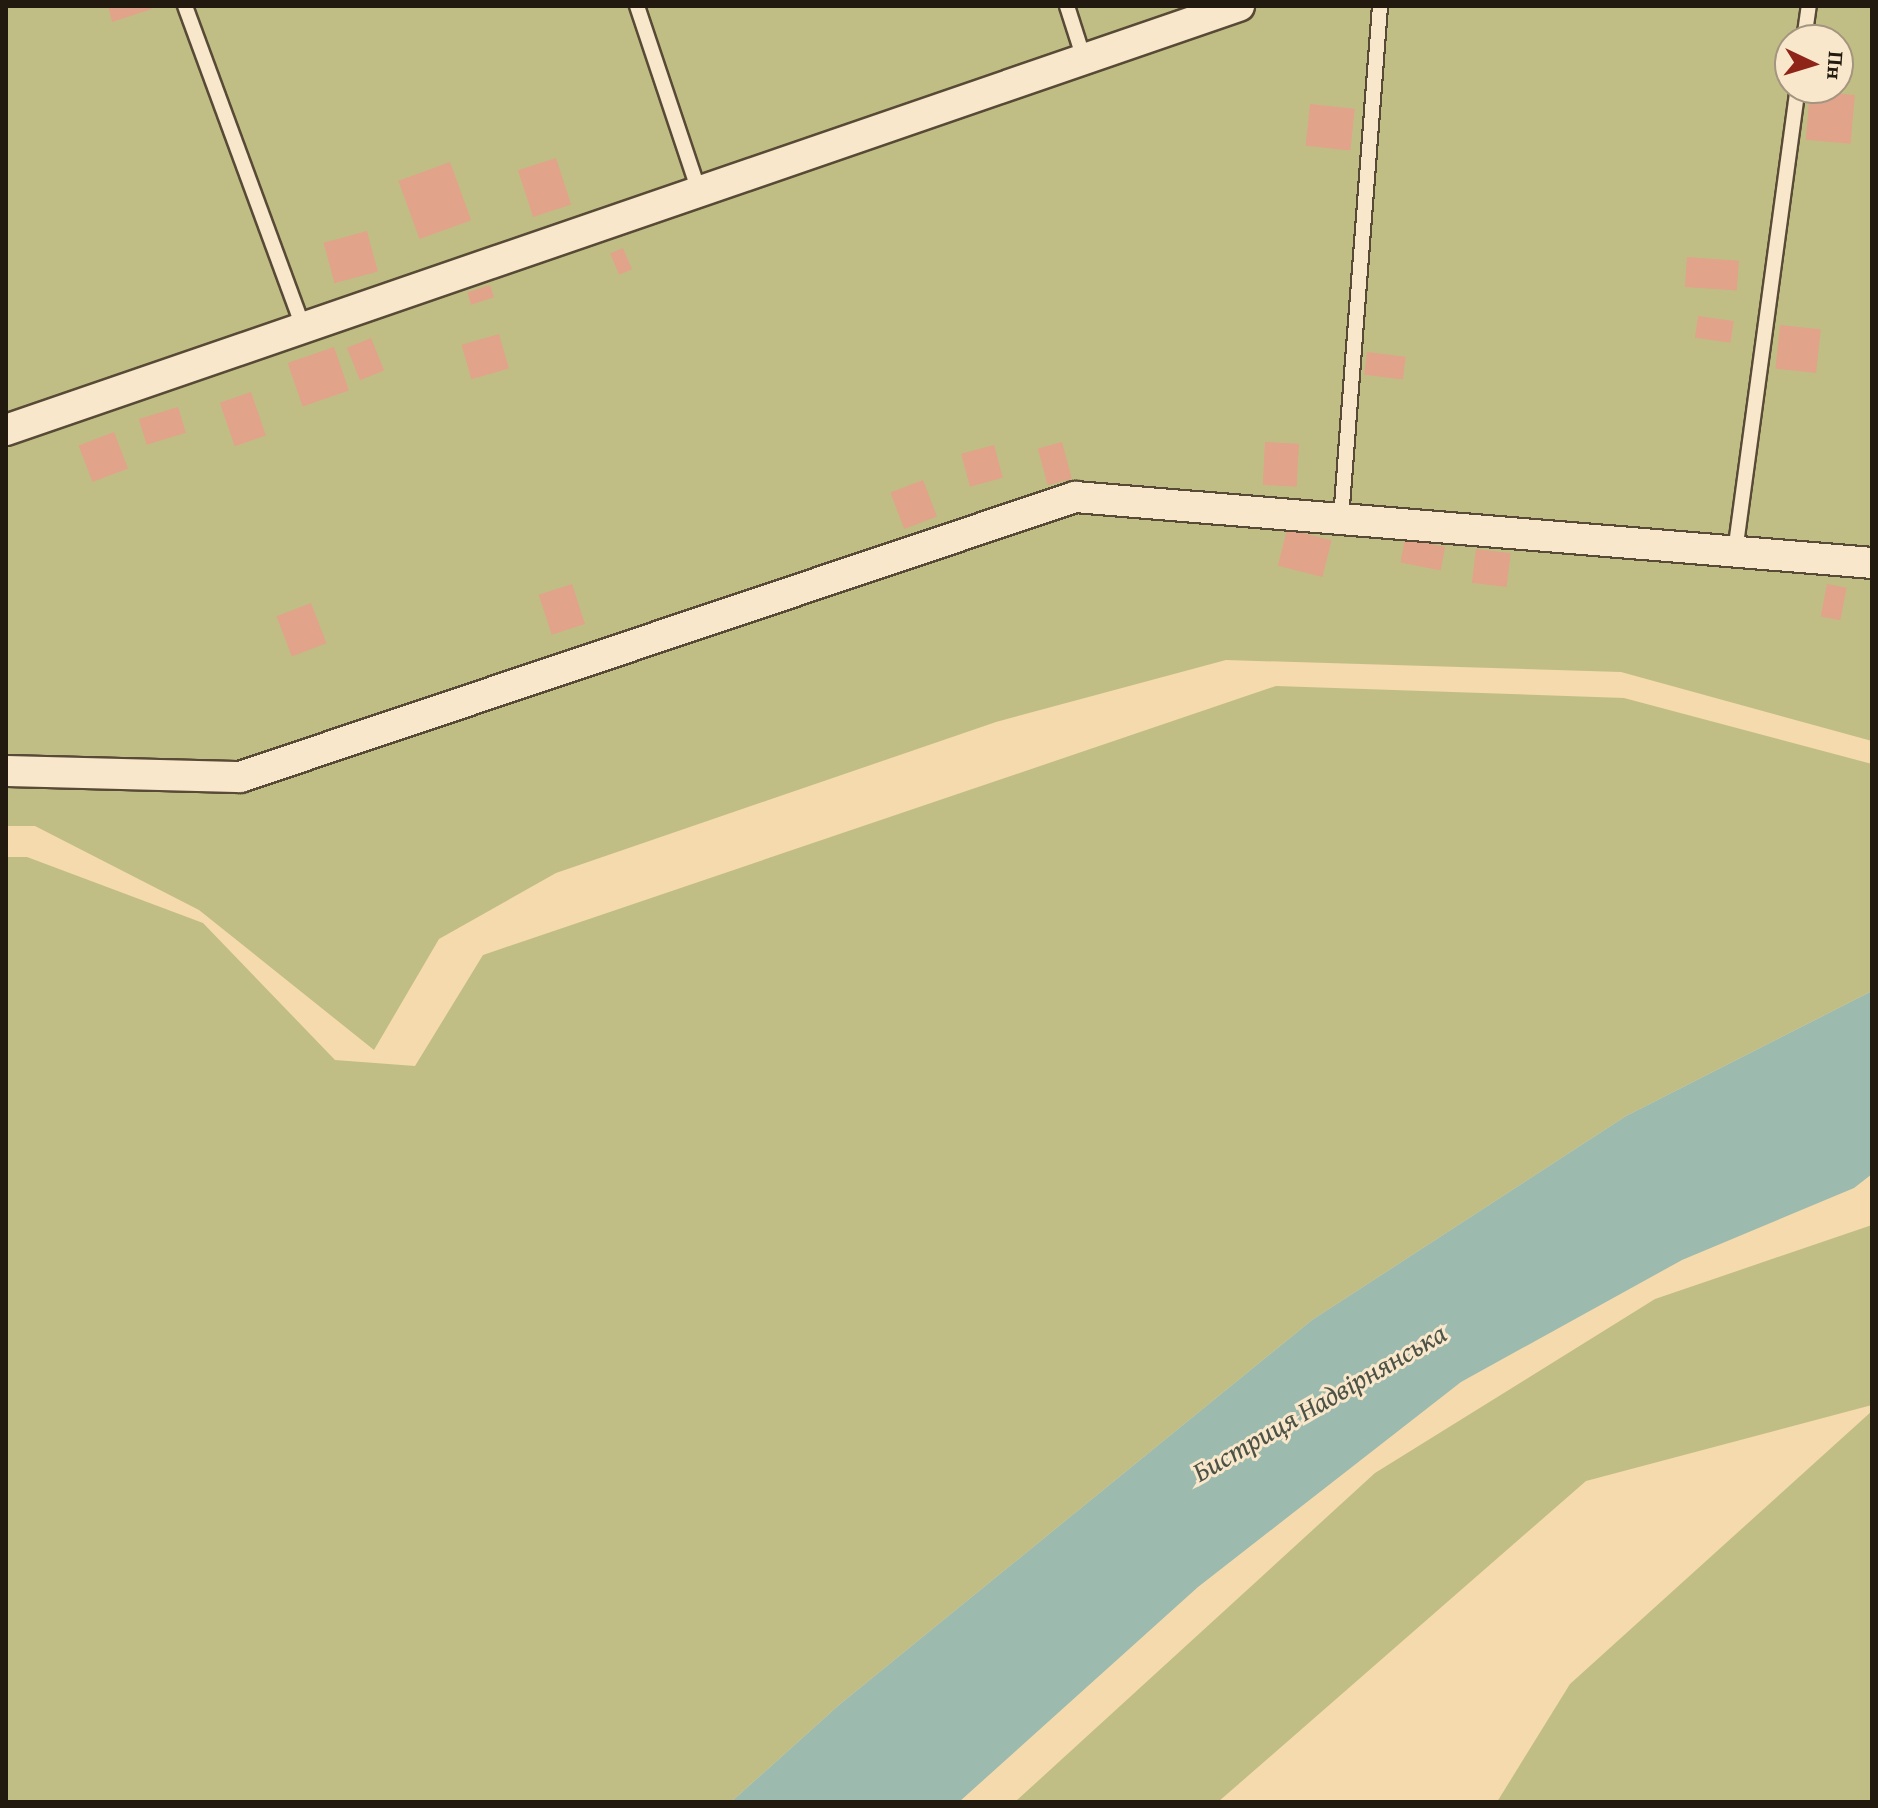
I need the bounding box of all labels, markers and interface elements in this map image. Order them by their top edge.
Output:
north arrow [1774,24,1854,104]
text: Пн [1819,50,1853,81]
water label: Бистриця Надвірнянська [1186,1316,1452,1488]

